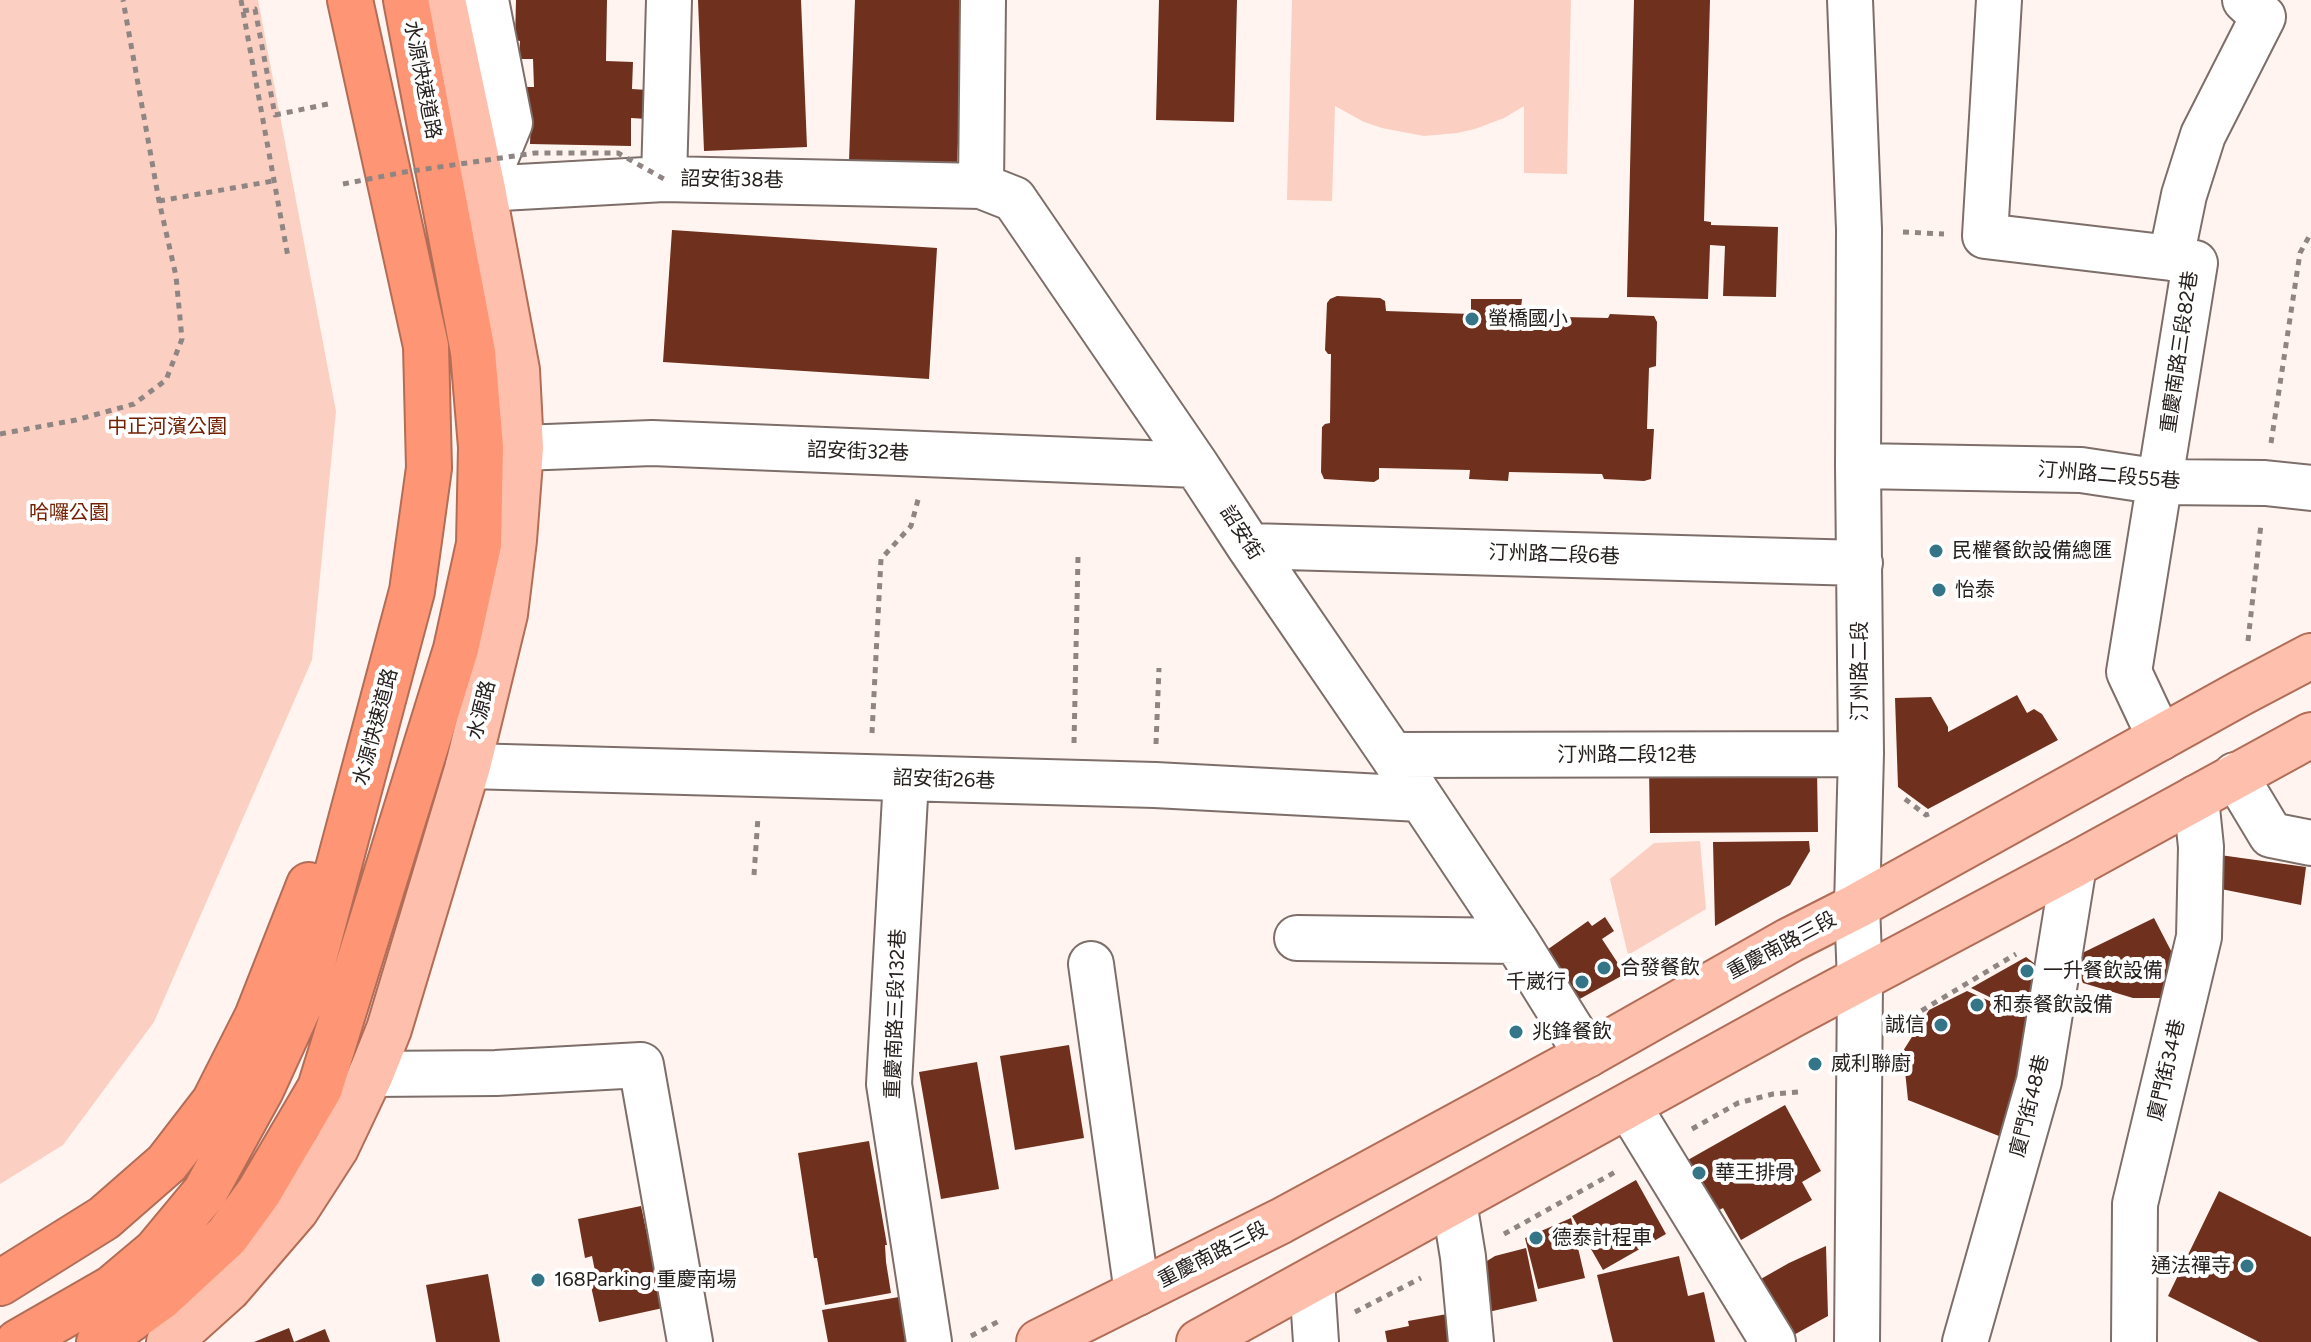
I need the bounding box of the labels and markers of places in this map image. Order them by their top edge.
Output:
place label: 螢橋國小 [1488,307,1568,331]
marker: 螢橋國小 [1463,310,1481,328]
place label: 民權餐飲設備總匯 [1952,539,2112,563]
marker: 民權餐飲設備總匯 [1927,542,1945,560]
place label: 怡泰 [1955,578,1995,602]
marker: 怡泰 [1930,581,1948,599]
place label: 合發餐飲 [1620,956,1700,980]
marker: 合發餐飲 [1595,959,1613,977]
place label: 一升餐飲設備 [2043,959,2163,983]
marker: 一升餐飲設備 [2018,962,2036,980]
place label: 千崴行 [1506,970,1566,994]
marker: 千崴行 [1573,973,1591,991]
place label: 和泰餐飲設備 [1993,993,2113,1017]
marker: 和泰餐飲設備 [1968,996,1986,1014]
place label: 誠信 [1885,1013,1925,1037]
marker: 誠信 [1932,1016,1950,1034]
place label: 兆鋒餐飲 [1532,1020,1612,1044]
marker: 兆鋒餐飲 [1507,1023,1525,1041]
place label: 威利聯廚 [1831,1052,1911,1076]
marker: 威利聯廚 [1806,1055,1824,1073]
place label: 華王排骨 [1715,1161,1795,1185]
marker: 華王排骨 [1690,1164,1708,1182]
place label: 德泰計程車 [1552,1226,1652,1250]
marker: 德泰計程車 [1527,1229,1545,1247]
place label: 通法禪寺 [2151,1254,2231,1278]
marker: 通法禪寺 [2238,1257,2256,1275]
place label: 168Parking 重慶南場 [554,1268,736,1292]
marker: 168Parking 重慶南場 [529,1271,547,1289]

